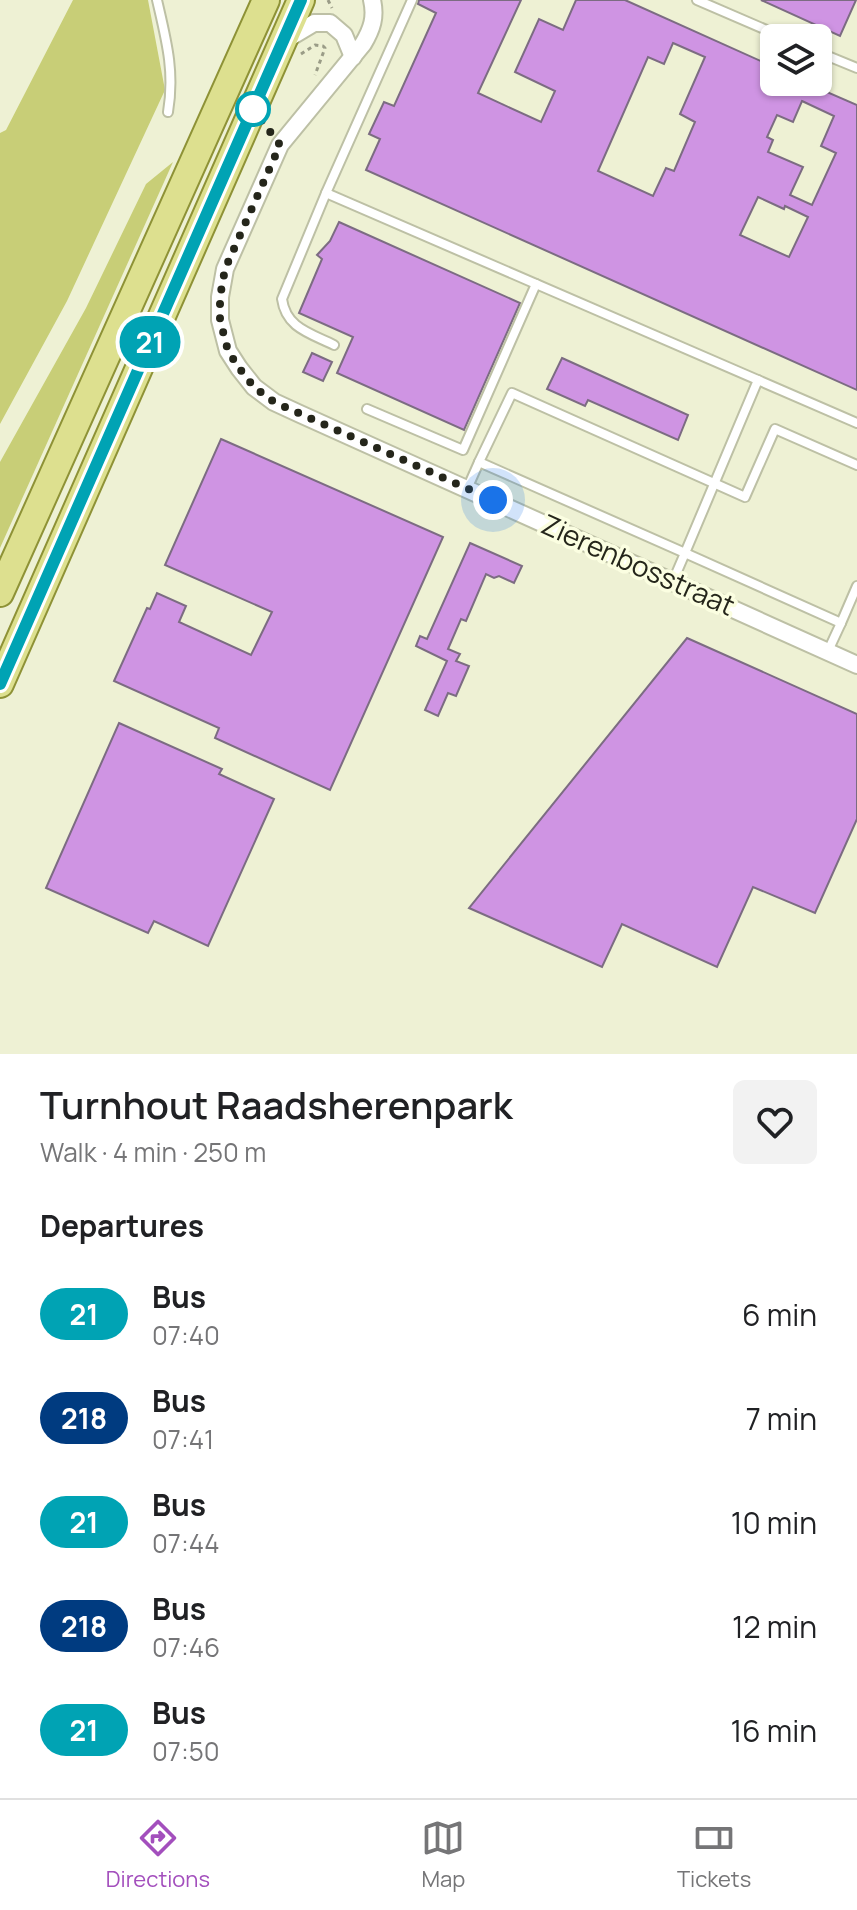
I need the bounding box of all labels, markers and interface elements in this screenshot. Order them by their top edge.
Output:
map controls [760,24,832,96]
button: layers [760,24,832,96]
unlabelled marker [236,92,270,126]
line badge: 21 [114,316,186,368]
text: 21 [136,323,164,361]
your location [473,480,513,520]
street label: Zierenbosstraat [536,504,741,624]
text: Turnhout Raadsherenpark [40,1078,513,1130]
button: heart [733,1080,817,1164]
text: Walk · 4 min · 250 m [40,1134,266,1170]
text: Departures [40,1205,204,1246]
text: Bus [152,1276,206,1317]
text: 6 min [742,1294,817,1335]
text: 21 [70,1295,98,1333]
text: 07:40 [152,1317,220,1353]
text: Bus [152,1380,206,1421]
text: 7 min [746,1398,817,1439]
text: 218 [61,1399,107,1437]
text: 07:41 [152,1421,214,1457]
text: Bus [152,1484,206,1525]
text: 10 min [731,1502,817,1543]
text: 21 [70,1503,98,1541]
text: 07:44 [152,1525,220,1561]
text: Bus [152,1588,206,1629]
text: 12 min [732,1606,817,1647]
text: 218 [61,1607,107,1645]
text: 07:46 [152,1629,220,1665]
text: Bus [152,1692,206,1733]
text: 16 min [730,1710,817,1751]
text: 21 [70,1711,98,1749]
text: 07:50 [152,1733,220,1769]
tab: Directions [106,1816,210,1894]
tab: Map [421,1816,465,1894]
tab: Tickets [677,1816,751,1894]

